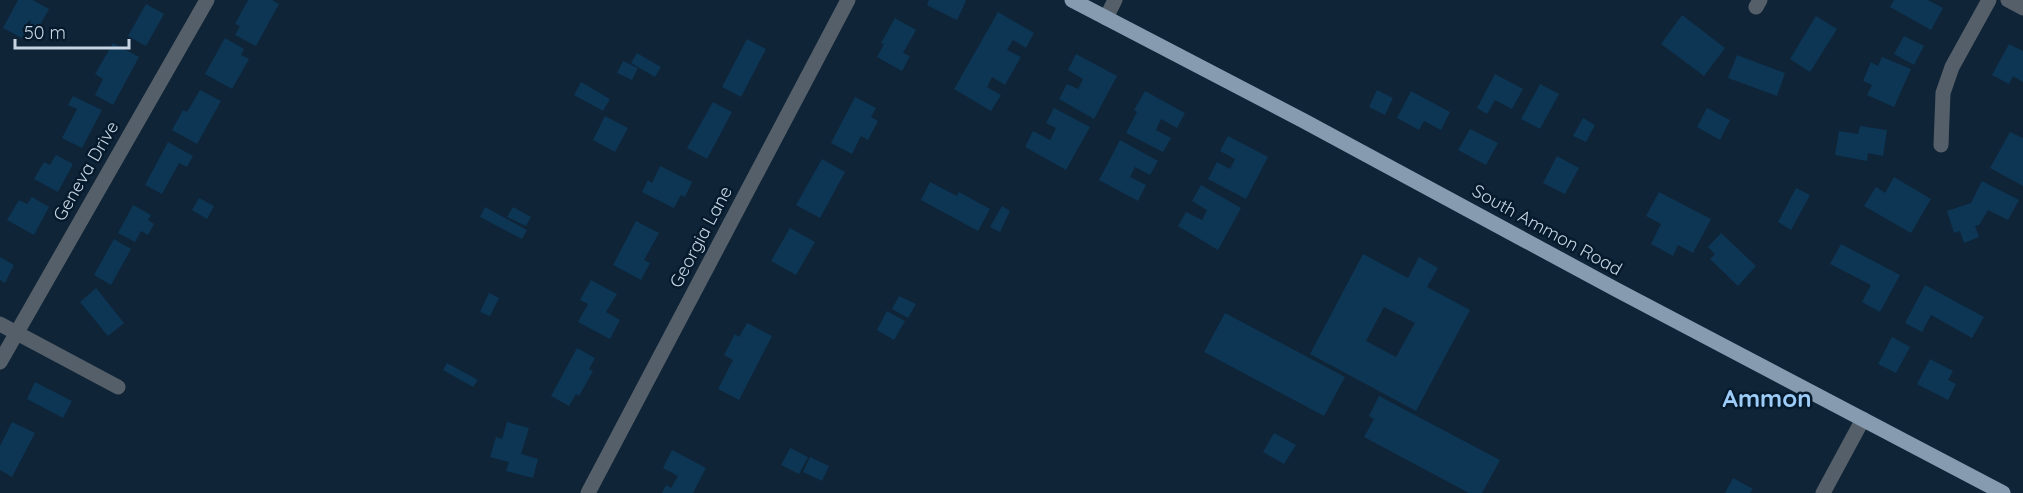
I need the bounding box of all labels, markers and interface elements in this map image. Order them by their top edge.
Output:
scale bar [15,12,129,50]
text: 50 m [24,21,66,44]
street label: Geneva Drive [48,117,123,225]
street label: South Ammon Road [1468,179,1626,280]
street label: Georgia Lane [664,182,737,292]
district label: Ammon [1723,383,1811,413]

